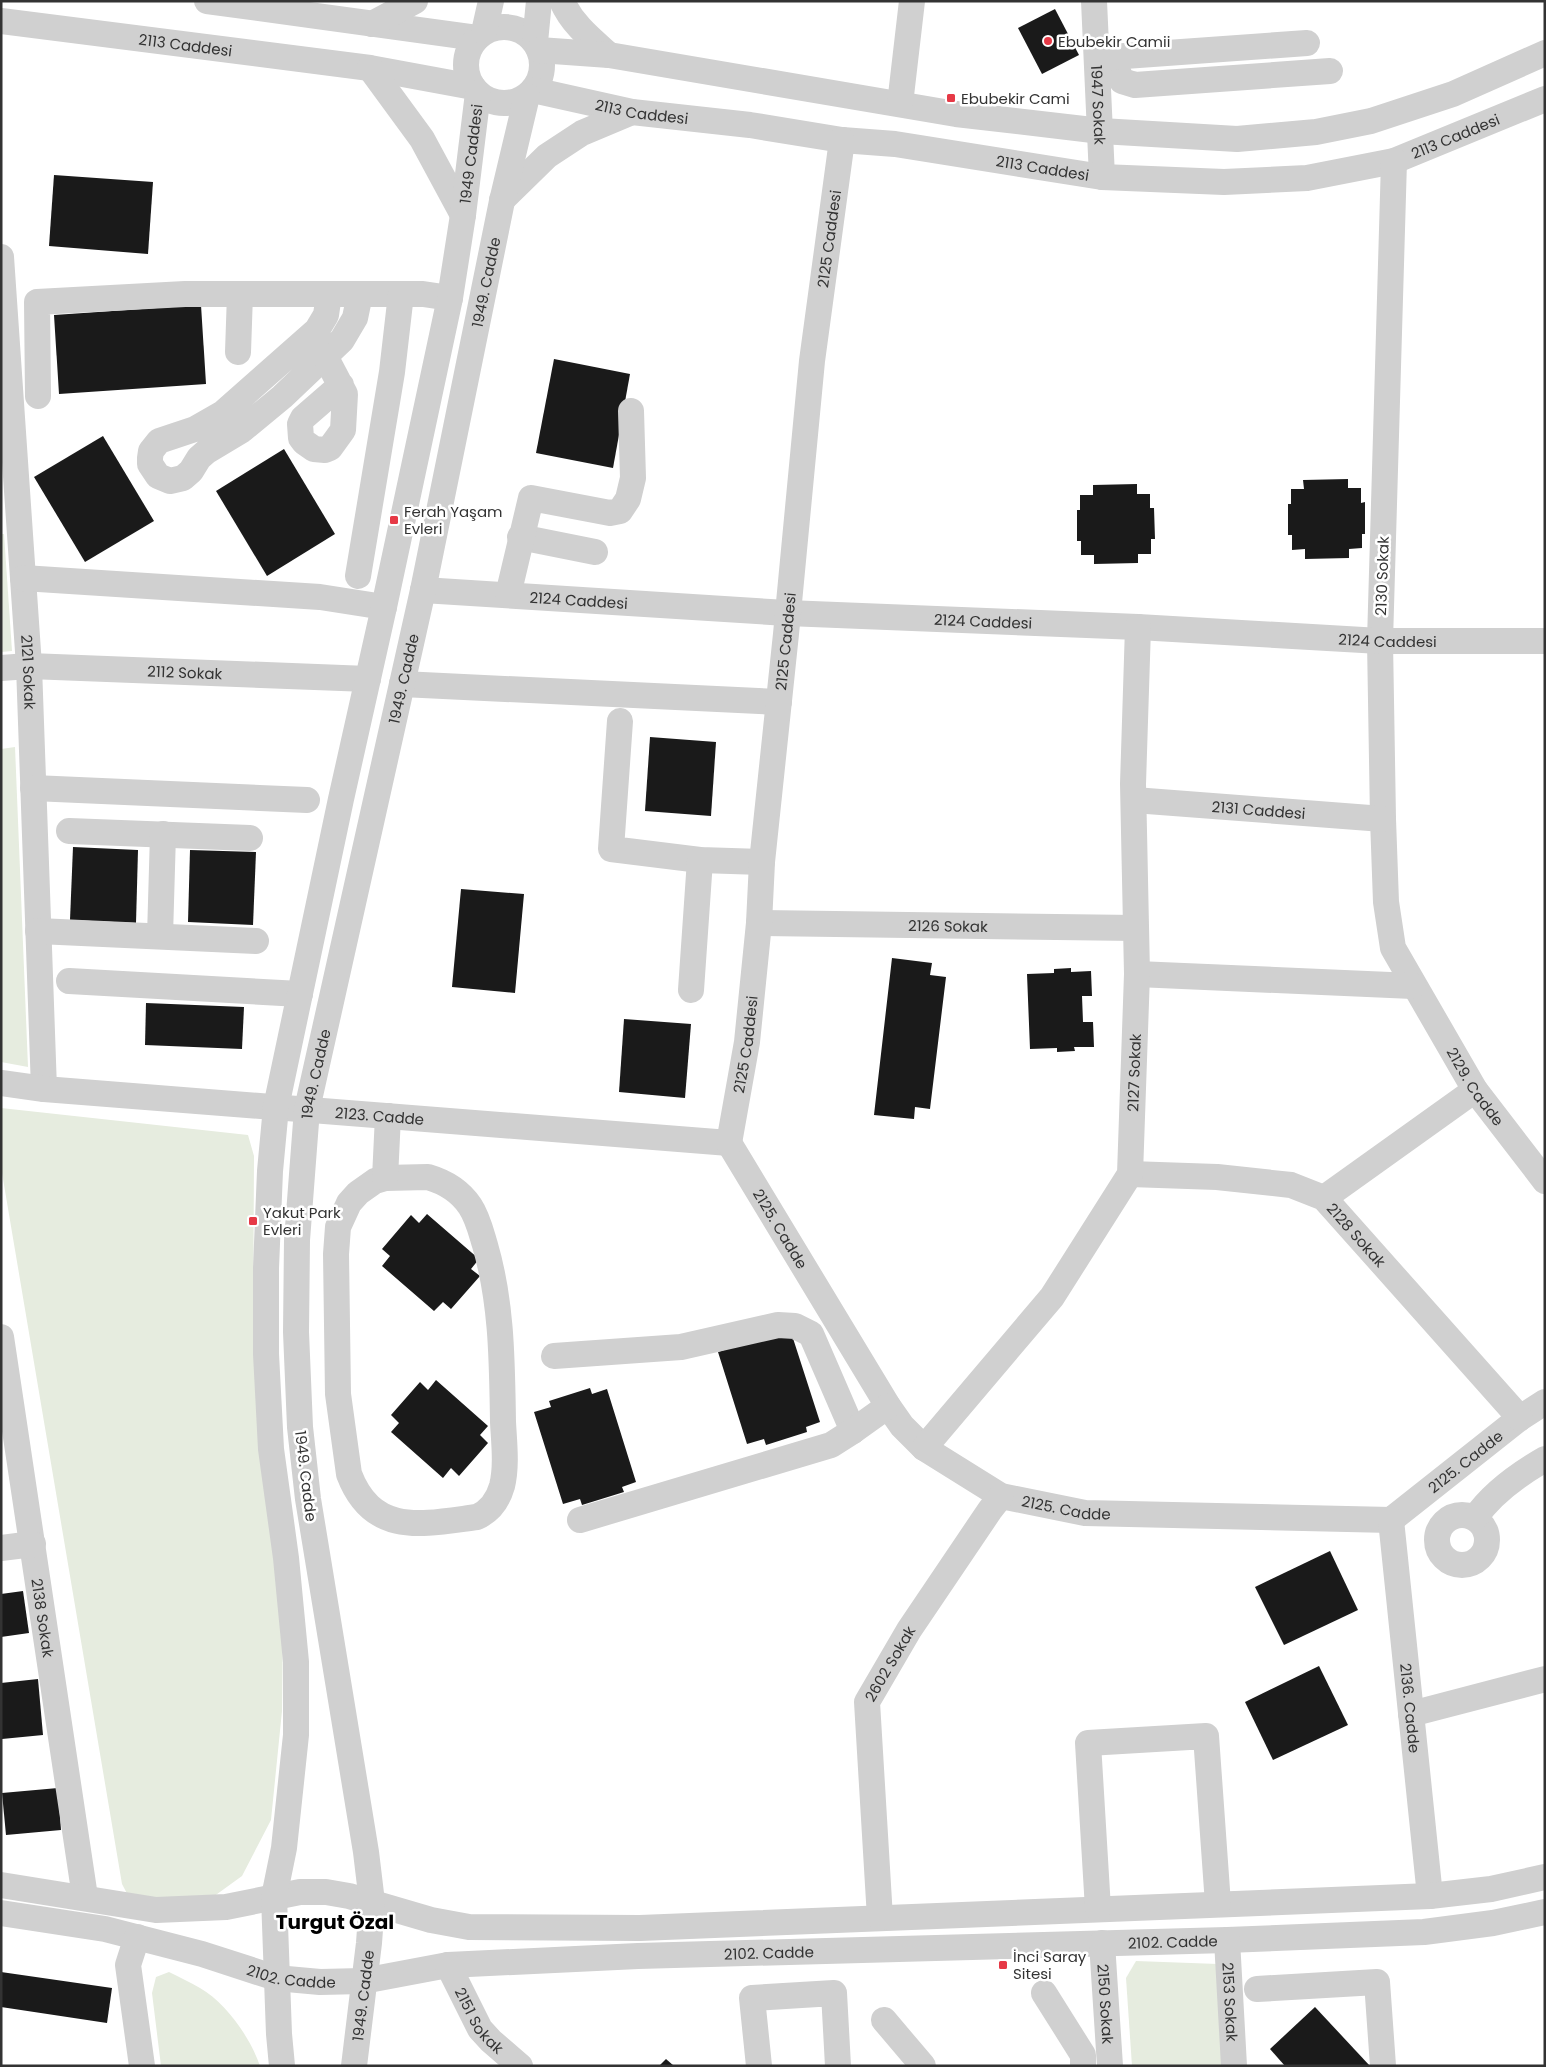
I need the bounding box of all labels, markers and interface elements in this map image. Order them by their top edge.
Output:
street label: 2113 Caddesi [138,28,233,61]
place label: Ebubekir Camii [1058,31,1170,52]
marker: Ebubekir Camii [1042,35,1054,47]
street label: 1947 Sokak [1086,64,1111,146]
place label: Ebubekir Cami [961,88,1070,109]
marker: Ebubekir Cami [945,92,957,104]
street label: 2113 Caddesi [593,94,689,129]
street label: 1949 Caddesi [454,103,487,205]
street label: 2113 Caddesi [1408,108,1503,163]
street label: 2113 Caddesi [995,150,1091,185]
street label: 2125 Caddesi [812,189,846,289]
street label: 1949. Cadde [466,235,505,329]
place label: Ferah Yaşam Evleri [404,501,503,539]
marker: Ferah Yaşam Evleri [388,514,400,526]
street label: 2130 Sokak [1370,536,1394,616]
street label: 2124 Caddesi [529,586,628,613]
street label: 2125 Caddesi [770,592,800,692]
street label: 2124 Caddesi [934,608,1033,633]
street label: 2124 Caddesi [1338,628,1437,652]
street label: 1949. Cadde [383,632,423,726]
street label: 2121 Sokak [16,634,41,710]
street label: 2112 Sokak [147,660,223,684]
street label: 2131 Caddesi [1211,795,1306,824]
street label: 2126 Sokak [908,914,988,937]
street label: 2125 Caddesi [728,995,762,1095]
street label: 1949. Cadde [296,1027,335,1120]
street label: 2127 Sokak [1122,1033,1145,1112]
street label: 2129. Cadde [1442,1043,1509,1130]
street label: 2123. Cadde [334,1101,425,1129]
street label: 2125. Cadde [748,1185,813,1273]
street label: 2128 Sokak [1322,1198,1391,1272]
place label: Yakut Park Evleri [263,1202,341,1240]
marker: Yakut Park Evleri [247,1215,259,1227]
street label: 2125. Cadde [1423,1425,1507,1497]
street label: 1949. Cadde [290,1429,322,1523]
street label: 2125. Cadde [1020,1490,1111,1524]
street label: 2138 Sokak [27,1577,59,1659]
street label: 2602 Sokak [859,1622,920,1705]
street label: 2136. Cadde [1395,1662,1426,1754]
district label: Turgut Özal [276,1908,394,1936]
street label: 2102. Cadde [1127,1930,1218,1953]
street label: 2102. Cadde [724,1941,814,1964]
place label: İnci Saray Sitesi [1013,1946,1087,1984]
street label: 1949. Cadde [347,1949,379,2042]
street label: 2102. Cadde [244,1959,336,1993]
marker: İnci Saray Sitesi [997,1959,1009,1971]
street label: 2153 Sokak [1218,1962,1243,2043]
street label: 2150 Sokak [1093,1963,1119,2045]
street label: 2151 Sokak [450,1984,509,2058]

